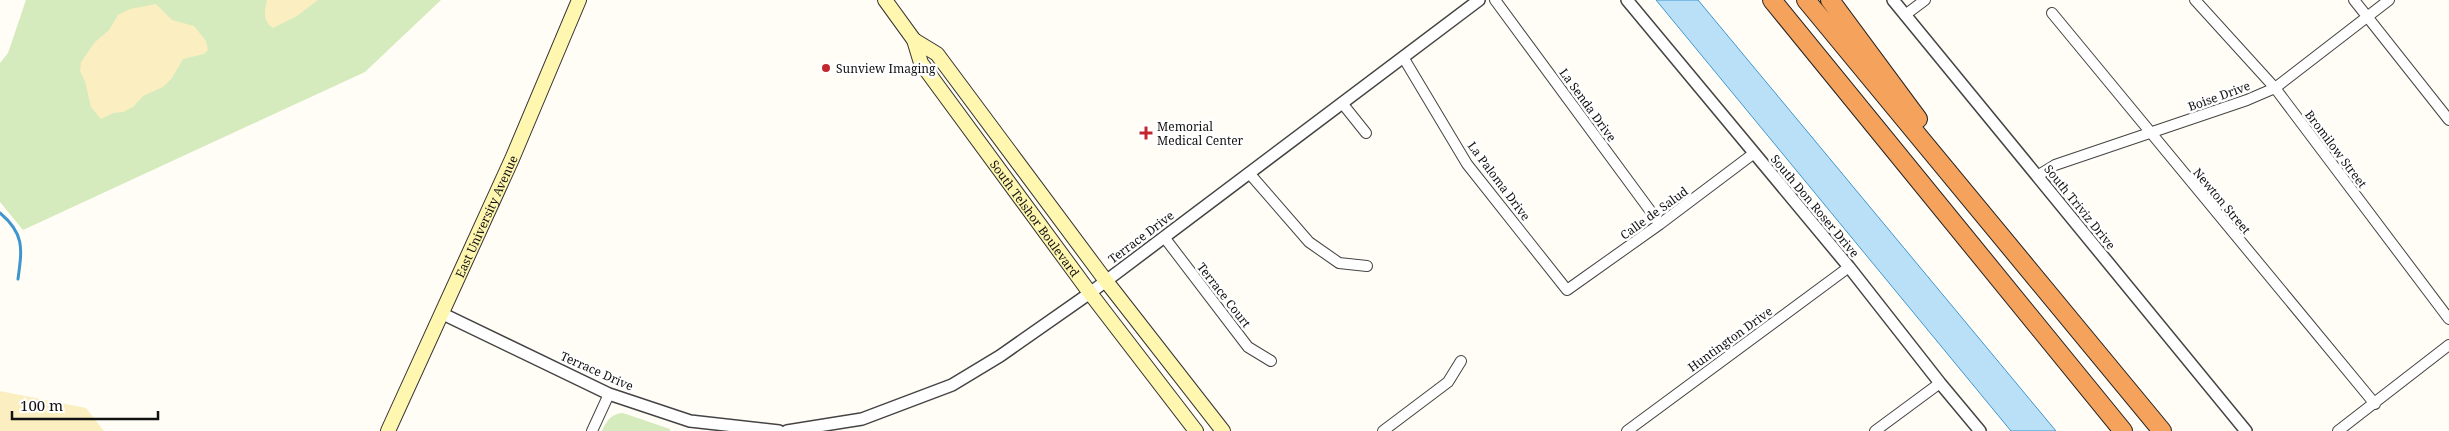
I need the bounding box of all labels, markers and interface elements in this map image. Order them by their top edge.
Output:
place label: Sunview Imaging [836,60,936,77]
marker: Sunview Imaging [820,62,832,74]
street label: La Senda Drive [1556,65,1620,145]
street label: Boise Drive [2185,77,2253,115]
street label: Bromilow Street [2301,107,2371,191]
place label: Memorial Medical Center [1157,118,1244,149]
marker: Memorial Medical Center [1139,126,1153,140]
street label: La Paloma Drive [1464,138,1534,224]
street label: South Don Roser Drive [1767,151,1863,261]
street label: East University Avenue [451,153,521,280]
street label: South Telshor Boulevard [986,156,1084,281]
street label: South Triviz Drive [2041,161,2119,253]
street label: Newton Street [2189,164,2255,238]
street label: Calle de Salud [1617,182,1692,243]
street label: Terrace Drive [1105,207,1177,267]
street label: Terrace Court [1193,259,1255,331]
street label: Huntington Drive [1684,303,1776,375]
street label: Terrace Drive [558,347,636,395]
scale bar [12,388,159,420]
text: 100 m [20,395,63,415]

